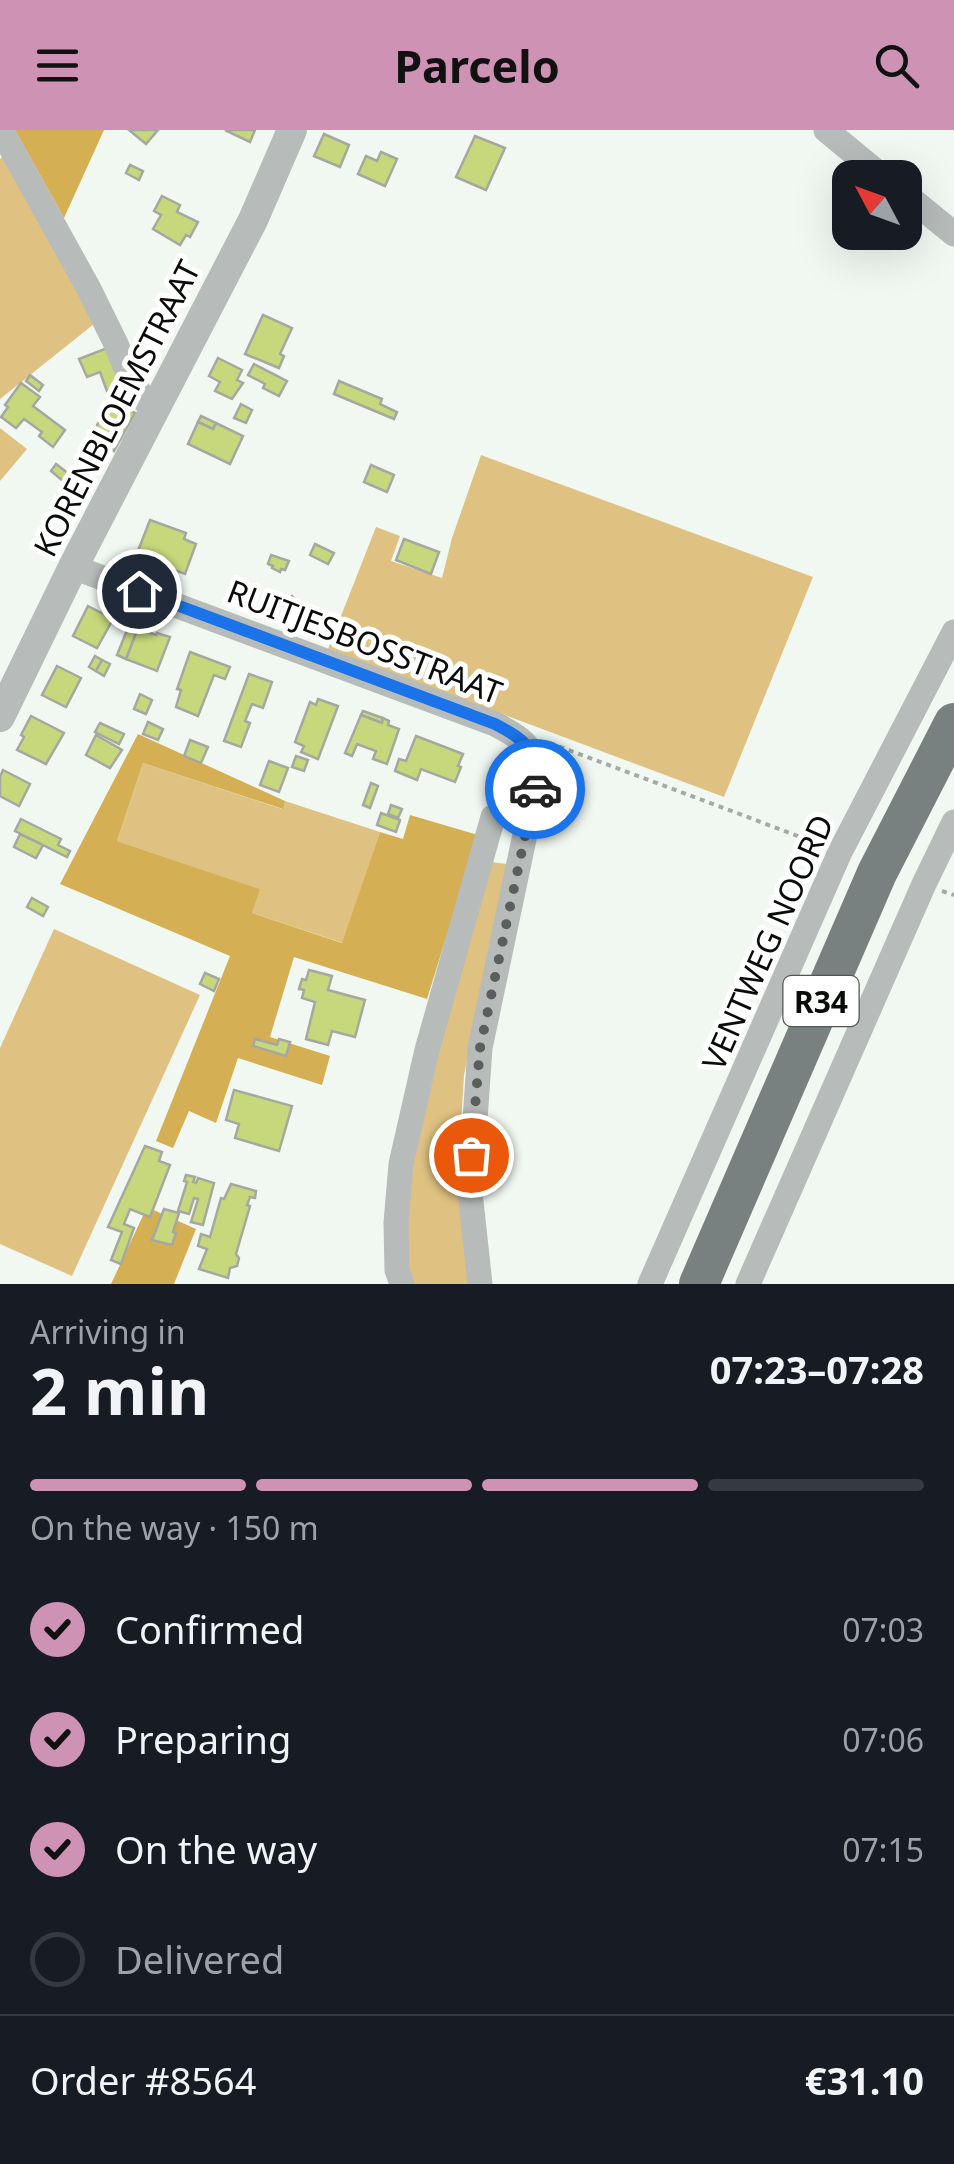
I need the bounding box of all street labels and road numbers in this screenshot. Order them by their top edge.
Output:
street label: KORENBLOEMSTRAAT [23,253,209,563]
street label: RUITJESBOSSTRAAT [221,569,509,713]
street label: VENTWEG NOORD [691,807,843,1077]
road number: R34 [784,976,858,1026]

